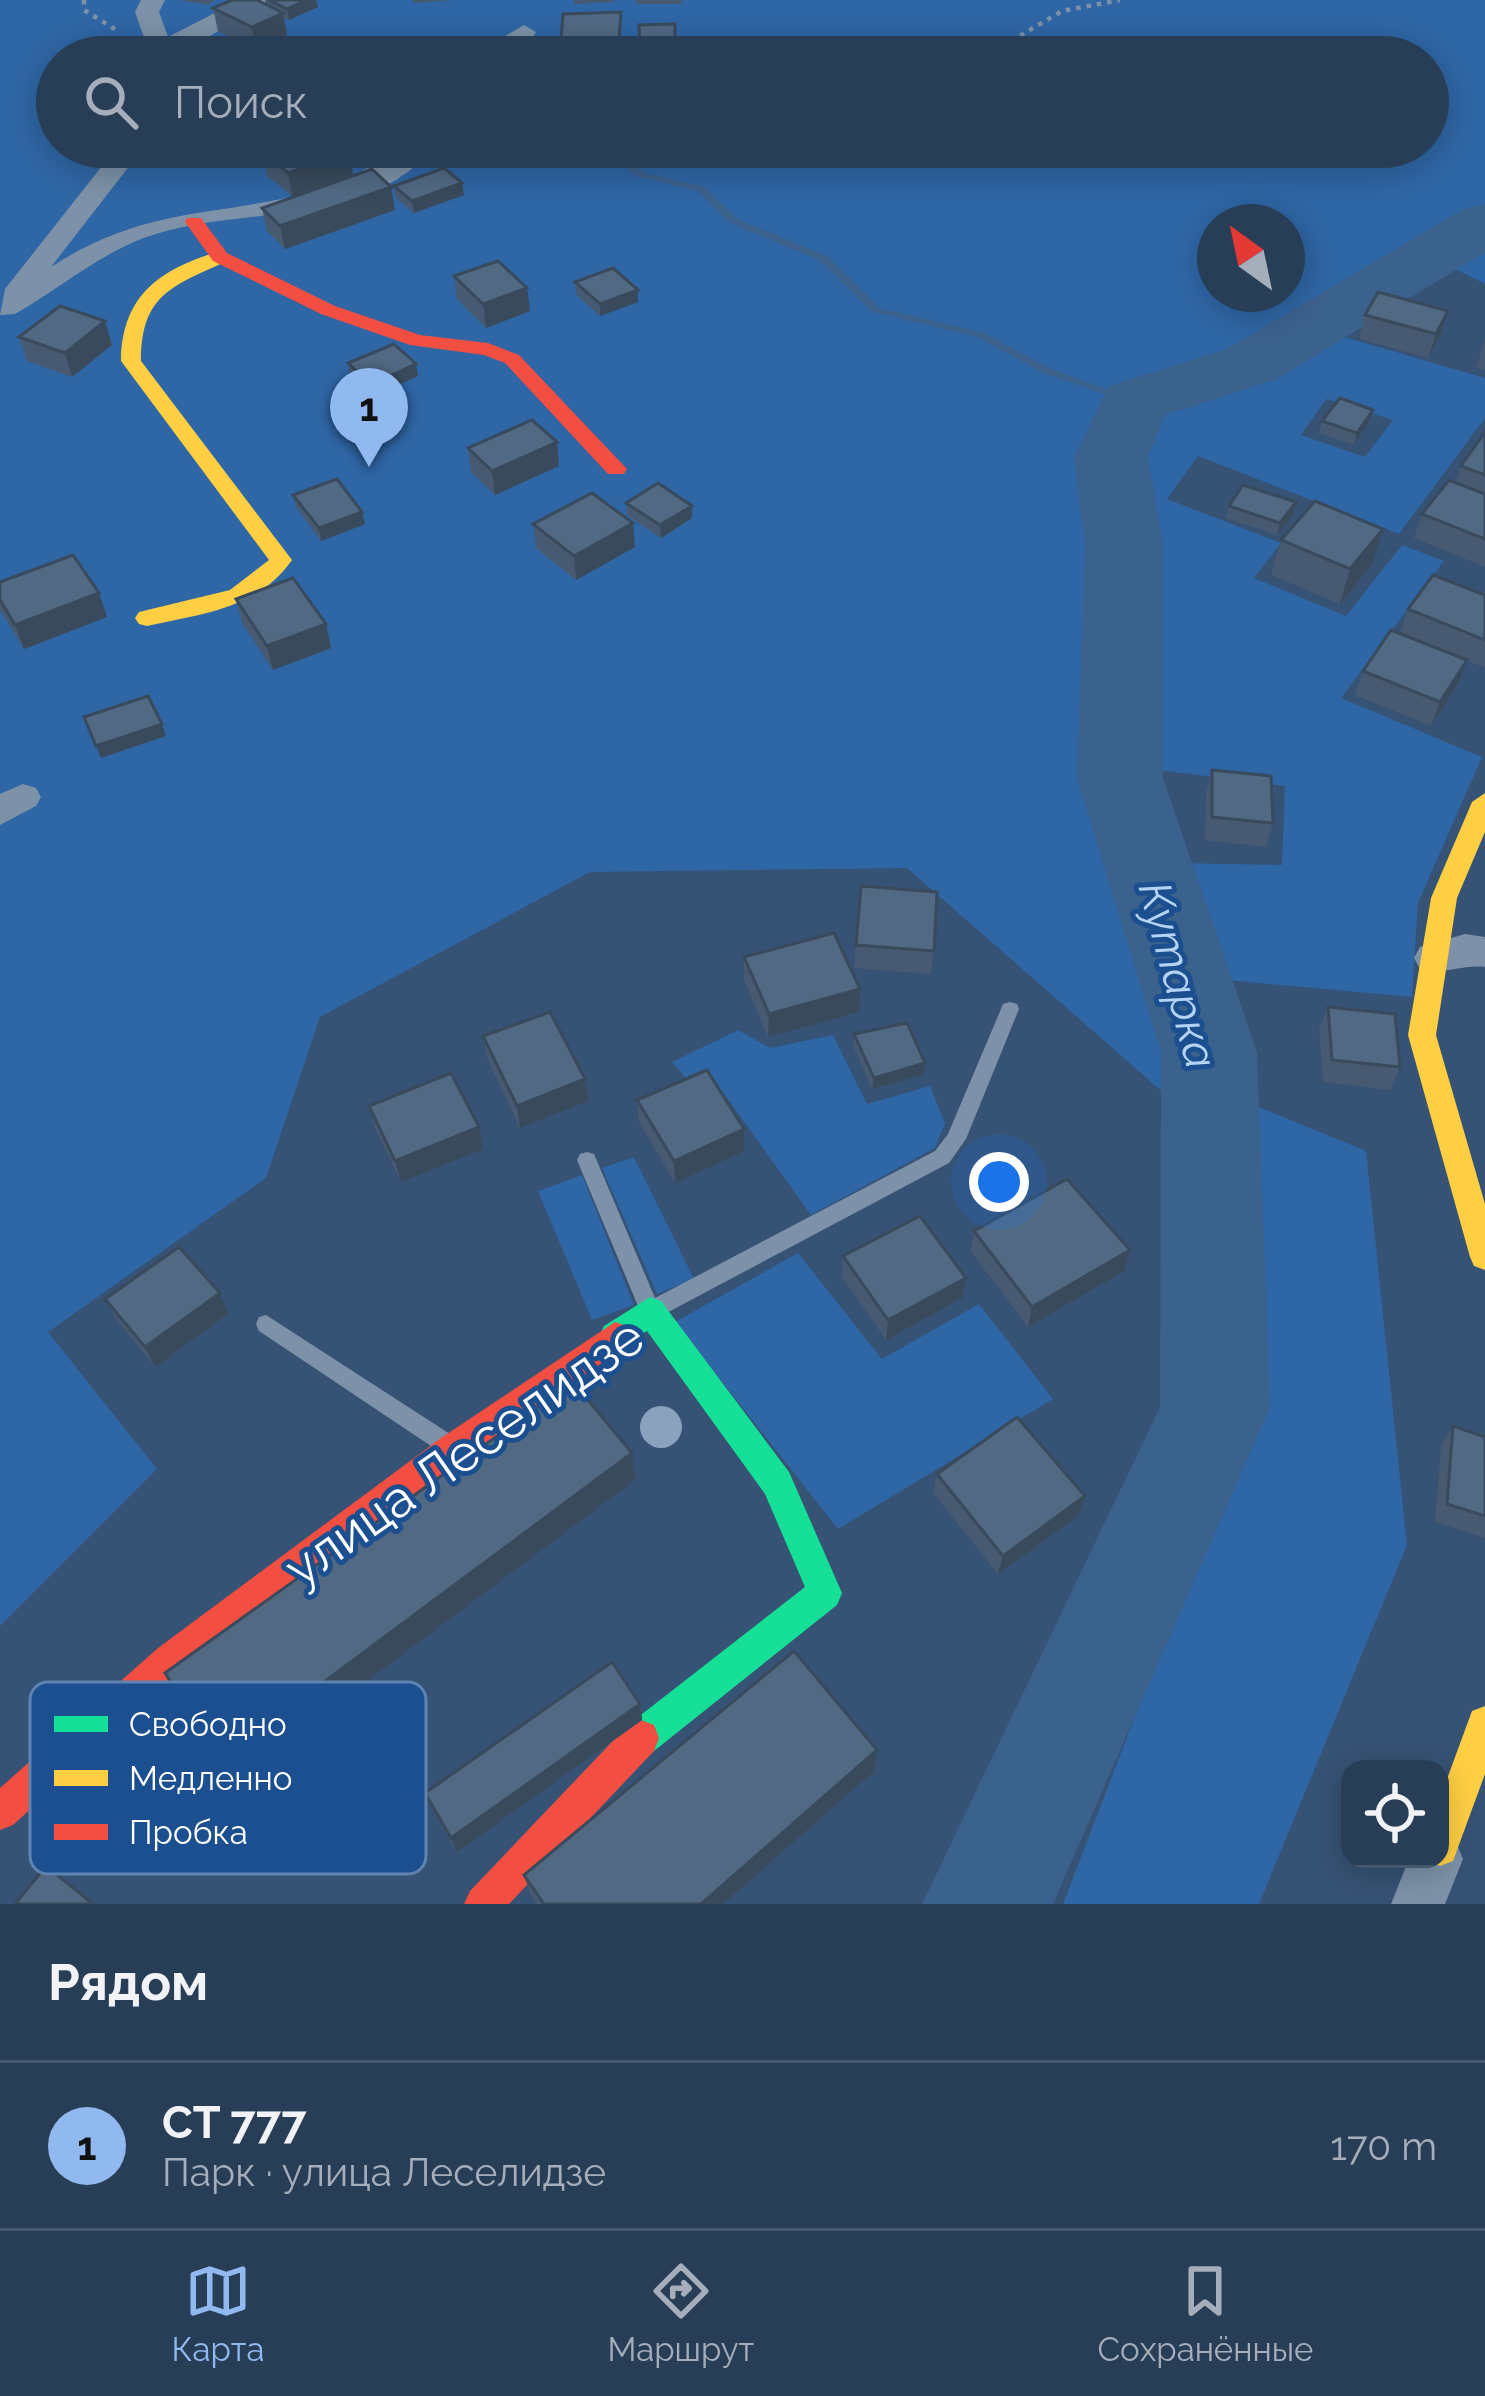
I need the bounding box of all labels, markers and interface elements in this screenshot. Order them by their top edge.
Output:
search box [36,36,1449,168]
icon: search [78,69,144,135]
text: Поиск [174,76,308,129]
north arrow [1197,204,1305,312]
pin: 1 [330,368,408,467]
water label: Кутарка [1128,876,1228,1074]
your location [969,1152,1029,1212]
street label: улица Леселидзе [273,1306,655,1598]
legend [30,1682,426,1874]
text: Свободно [129,1705,287,1744]
text: Медленно [129,1759,292,1798]
map controls [1341,1760,1449,1868]
button: locate [1341,1760,1449,1868]
text: Пробка [129,1813,248,1852]
text: Рядом [48,1952,208,2012]
text: СТ 777 [162,2096,307,2149]
text: 1 [77,2123,97,2169]
text: 170 m [1330,2123,1437,2169]
text: Парк · улица Леселидзе [162,2149,606,2195]
tab: Карта [172,2258,264,2369]
tab: Маршрут [607,2258,754,2369]
tab: Сохранённые [1097,2258,1313,2369]

